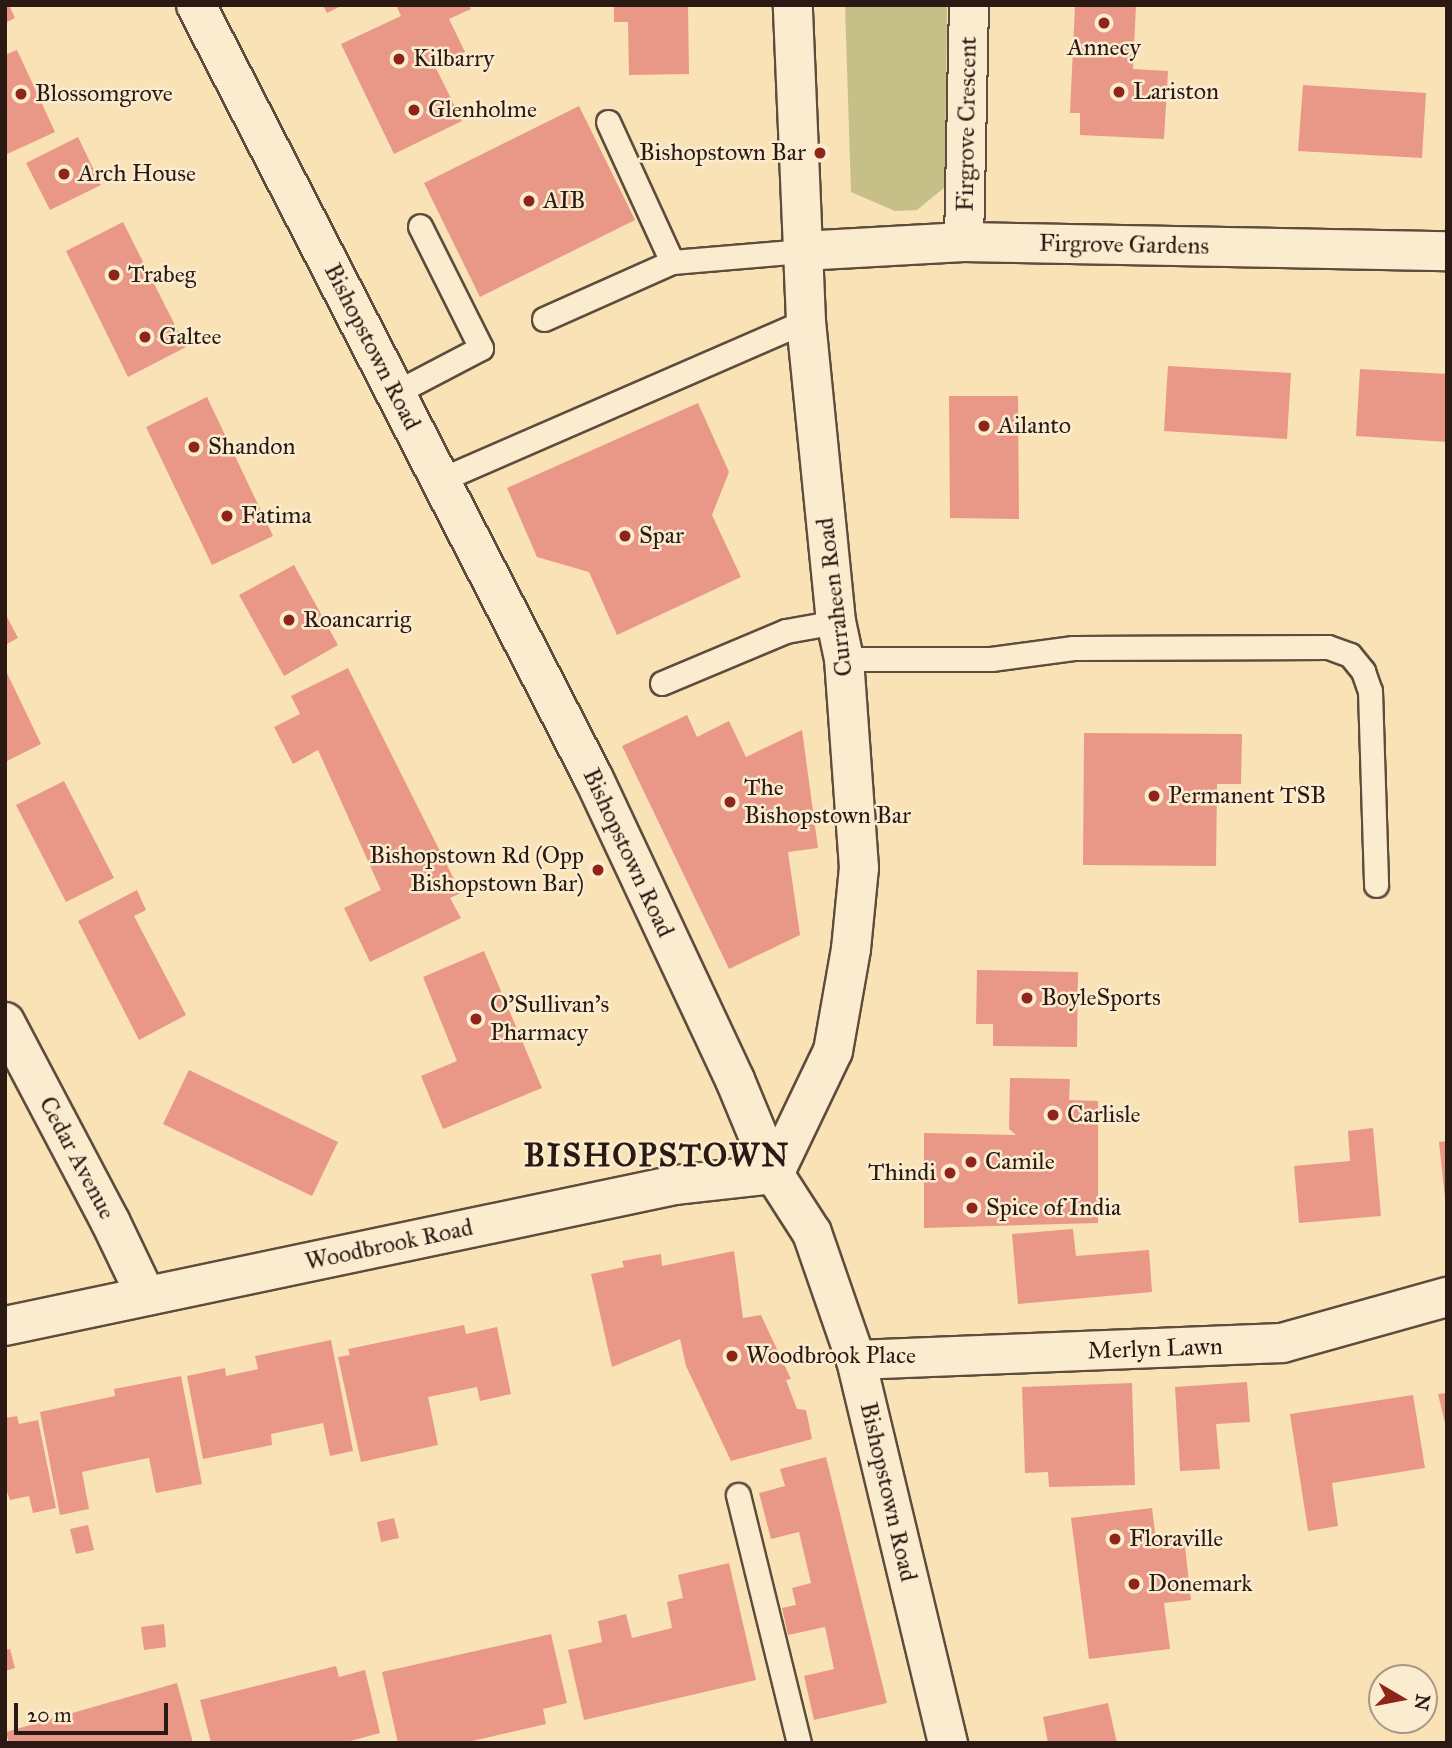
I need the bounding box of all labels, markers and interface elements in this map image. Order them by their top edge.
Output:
marker: Annecy [1096,15,1112,31]
place label: Annecy [1067,34,1141,62]
street label: Firgrove Crescent [951,36,983,212]
place label: Kilbarry [413,45,494,73]
marker: Kilbarry [391,51,407,67]
place label: Lariston [1133,78,1219,106]
place label: Blossomgrove [35,80,173,108]
marker: Lariston [1111,84,1127,100]
marker: Blossomgrove [13,86,29,102]
place label: Glenholme [428,96,537,124]
marker: Glenholme [406,102,422,118]
place label: Bishopstown Bar [639,139,806,167]
marker: Bishopstown Bar [812,145,828,161]
place label: Arch House [78,160,196,188]
marker: Arch House [56,166,72,182]
place label: AIB [543,187,585,215]
marker: AIB [521,193,537,209]
street label: Firgrove Gardens [1039,229,1209,261]
street label: Bishopstown Road [318,259,426,435]
place label: Trabeg [128,261,196,289]
marker: Trabeg [106,267,122,283]
place label: Galtee [159,323,222,351]
marker: Galtee [137,329,153,345]
place label: Ailanto [998,412,1071,440]
marker: Ailanto [976,418,992,434]
place label: Shandon [208,433,296,461]
marker: Shandon [186,439,202,455]
place label: Fatima [241,502,312,530]
marker: Fatima [219,508,235,524]
street label: Curraheen Road [811,516,859,678]
place label: Spar [639,522,684,550]
marker: Spar [617,528,633,544]
place label: Roancarrig [303,606,411,634]
marker: Roancarrig [281,612,297,628]
street label: Bishopstown Road [576,764,680,942]
place label: The Bishopstown Bar [744,774,911,830]
place label: Permanent TSB [1168,782,1326,810]
marker: Permanent TSB [1146,788,1162,804]
marker: The Bishopstown Bar [722,794,738,810]
place label: Bishopstown Rd (Opp Bishopstown Bar) [369,842,584,898]
marker: Bishopstown Rd (Opp Bishopstown Bar) [590,862,606,878]
place label: BoyleSports [1041,984,1161,1012]
marker: BoyleSports [1019,990,1035,1006]
place label: O'Sullivan's Pharmacy [490,991,609,1047]
marker: O'Sullivan's Pharmacy [468,1011,484,1027]
street label: Cedar Avenue [33,1092,121,1224]
place label: Carlisle [1067,1101,1141,1129]
marker: Carlisle [1045,1107,1061,1123]
district label: BISHOPSTOWN [525,1137,789,1175]
place label: Camile [985,1148,1055,1176]
marker: Camile [963,1154,979,1170]
place label: Thindi [868,1159,936,1187]
marker: Thindi [942,1165,958,1181]
place label: Spice of India [986,1194,1121,1222]
marker: Spice of India [964,1200,980,1216]
street label: Woodbrook Road [303,1213,475,1277]
street label: Merlyn Lawn [1087,1332,1223,1366]
place label: Woodbrook Place [746,1342,916,1370]
marker: Woodbrook Place [724,1348,740,1364]
street label: Bishopstown Road [853,1400,923,1584]
place label: Floraville [1129,1525,1223,1553]
marker: Floraville [1107,1531,1123,1547]
place label: Donemark [1148,1570,1252,1598]
marker: Donemark [1126,1576,1142,1592]
north arrow [1368,1664,1438,1734]
scale bar [18,1688,172,1732]
text: N [1409,1692,1435,1712]
text: 20 m [27,1702,72,1728]

